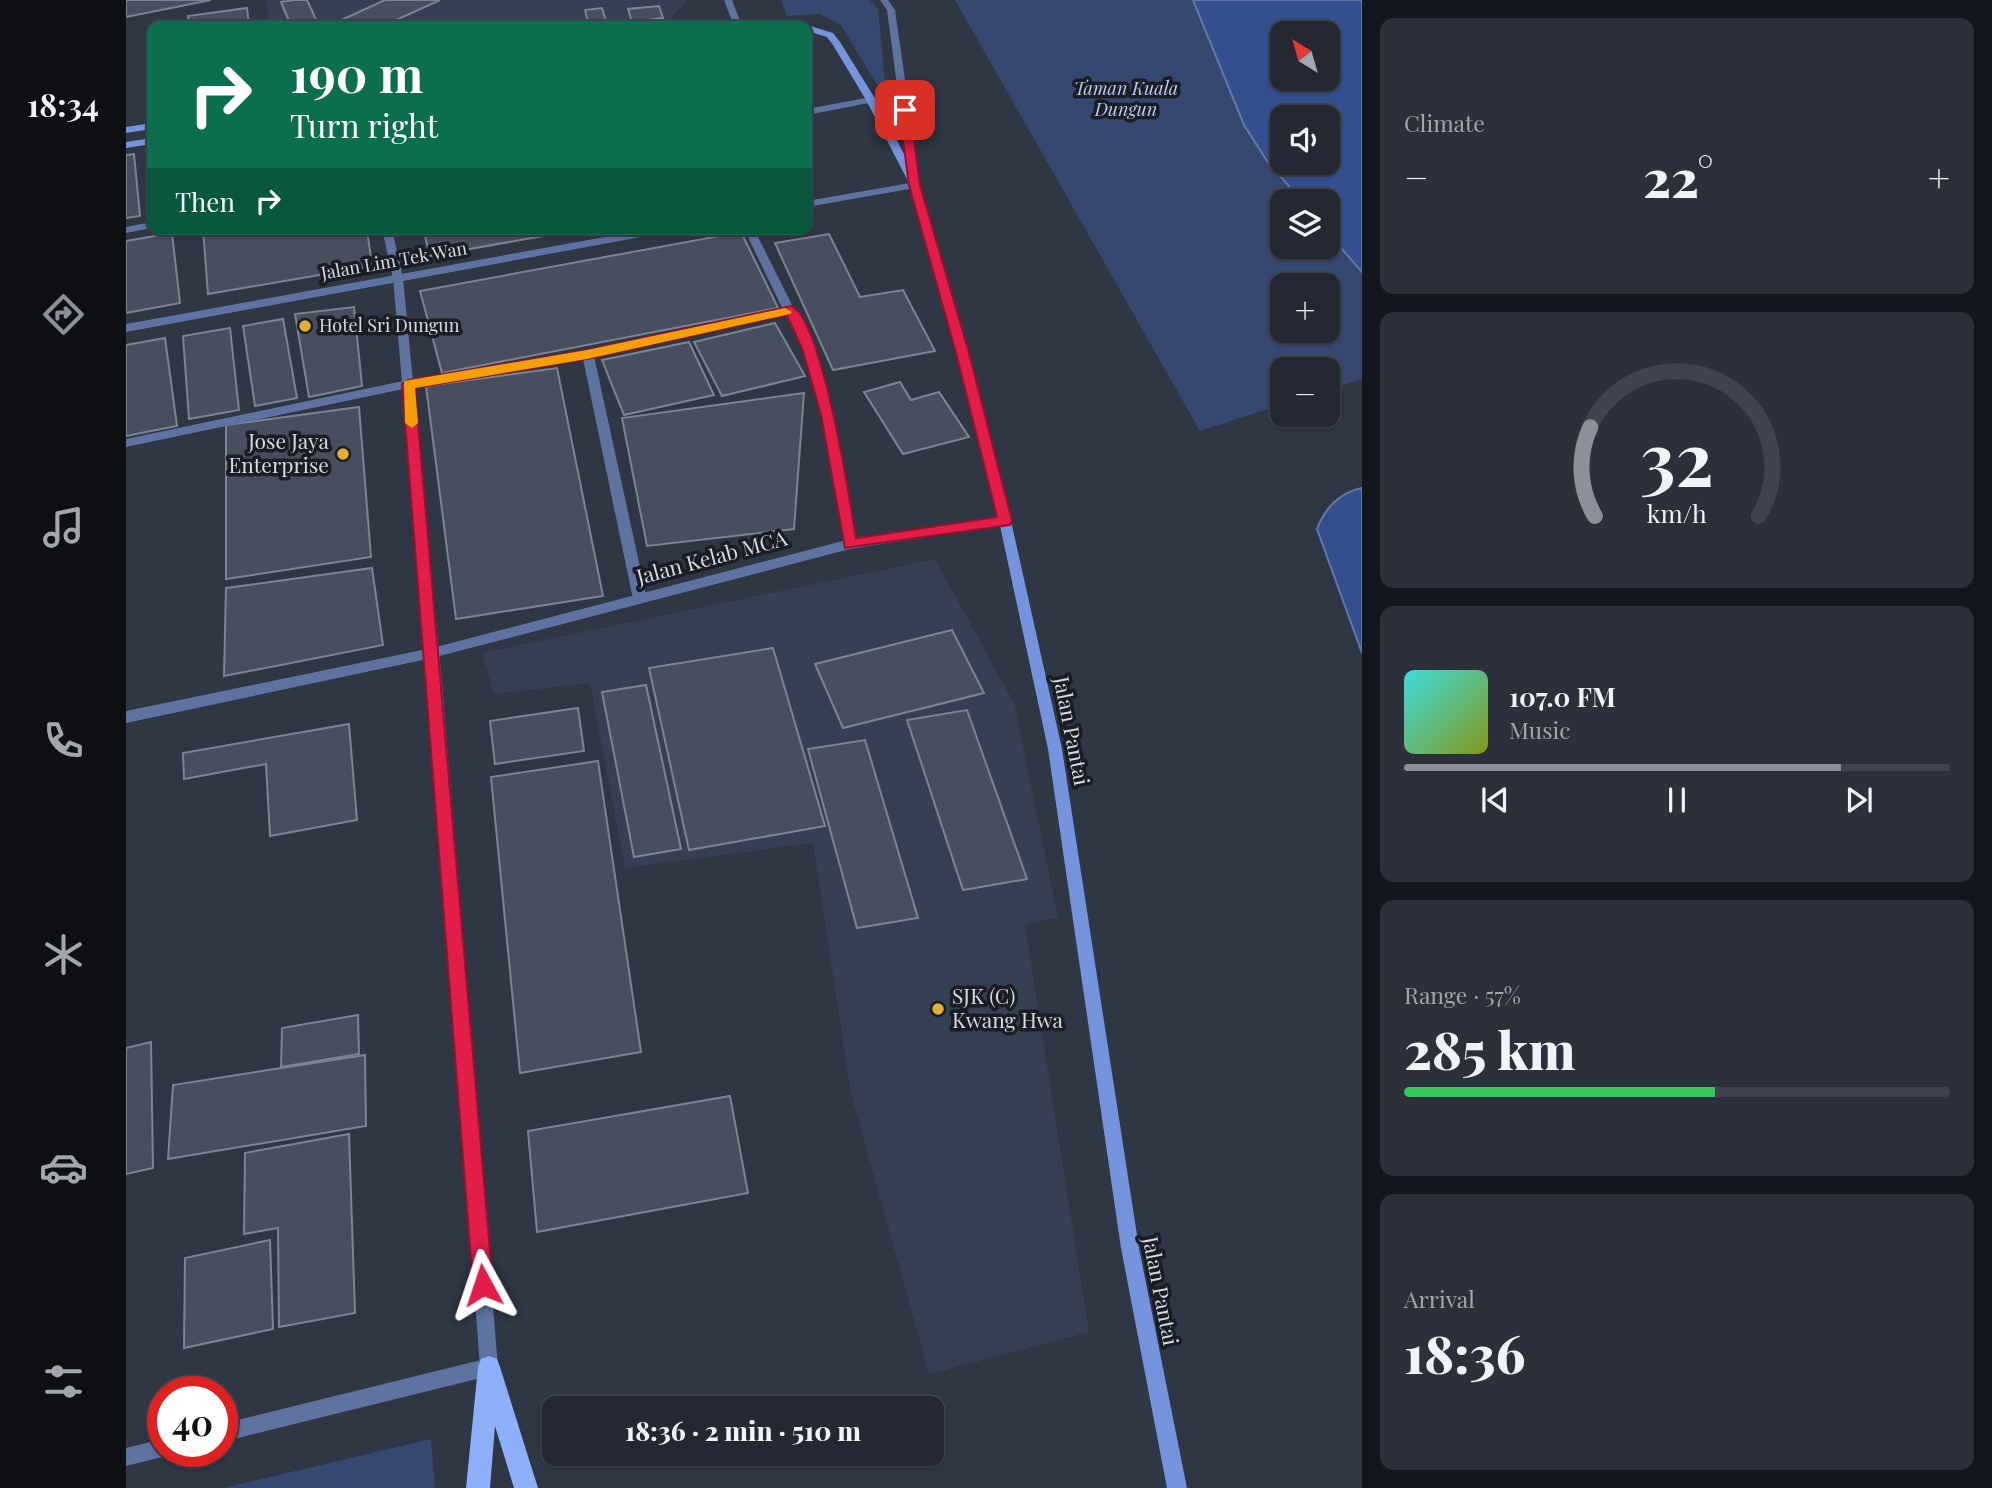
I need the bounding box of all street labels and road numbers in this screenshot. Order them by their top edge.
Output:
street label: Jalan Lim Tek Wan [318,235,469,285]
street label: Jalan Kelab MCA [632,522,791,590]
street label: Jalan Pantai [1049,673,1097,787]
street label: Jalan Pantai [1138,1233,1186,1347]

